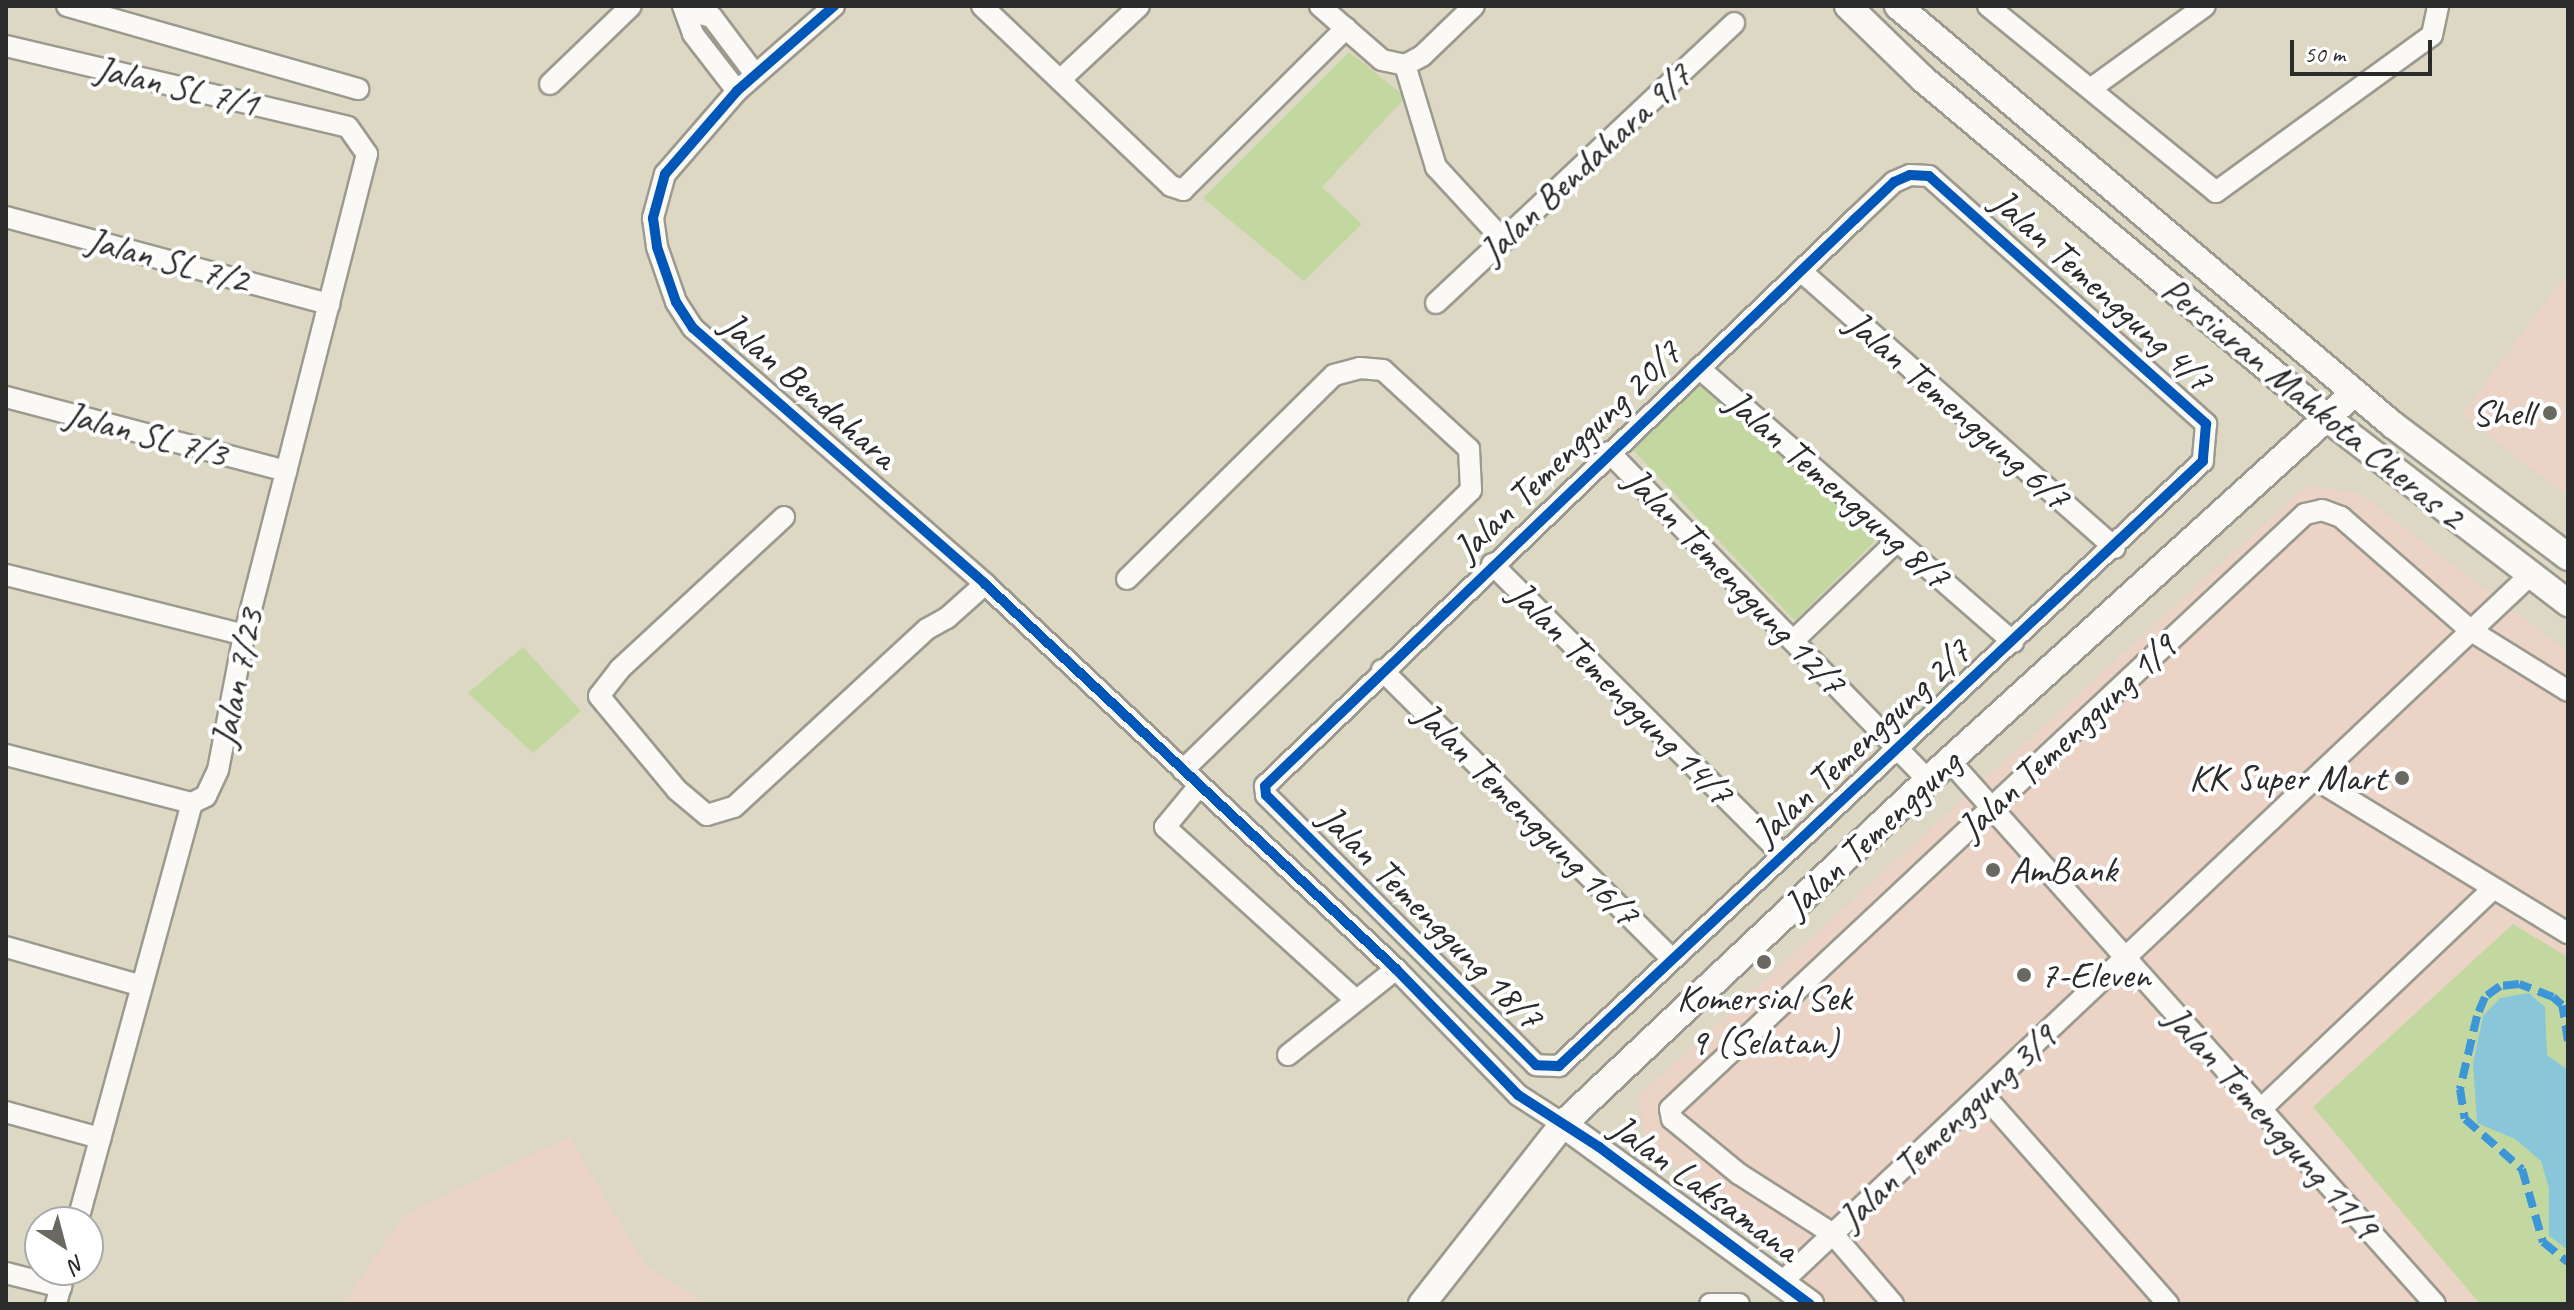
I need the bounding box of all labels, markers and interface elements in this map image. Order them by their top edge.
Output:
scale bar [2294,24,2436,74]
text: 50 m [2304,39,2345,69]
street label: Jalan SL 7/1 [91,45,263,127]
street label: Jalan Bendahara 9/7 [1469,53,1701,273]
street label: Jalan Temenggung 4/7 [1983,179,2221,401]
street label: Jalan SL 7/2 [82,216,254,304]
street label: Persiaran Mahkota Cheras 2 [2152,267,2474,539]
street label: Jalan Bendahara [712,301,906,479]
street label: Jalan Temenggung 6/7 [1837,301,2079,519]
street label: Jalan Temenggung 20/7 [1444,331,1690,571]
street label: Jalan Temenggung 8/7 [1717,380,1959,598]
street label: Jalan SL 7/3 [60,390,232,478]
place label: Shell [2472,390,2534,436]
marker: Shell [2541,404,2559,422]
street label: Jalan Temenggung 12/7 [1615,458,1855,704]
street label: Jalan Temenggung 14/7 [1500,572,1742,814]
street label: Jalan 7/23 [200,605,274,751]
street label: Jalan Temenggung 1/9 [1949,625,2185,849]
street label: Jalan Temenggung 2/7 [1743,630,1979,854]
street label: Jalan Temenggung 16/7 [1406,693,1648,935]
street label: Jalan Temenggung [1774,741,1970,927]
place label: KK Super Mart [2188,755,2386,801]
marker: KK Super Mart [2393,769,2411,787]
street label: Jalan Temenggung 18/7 [1310,796,1552,1038]
place label: AmBank [2009,847,2117,893]
marker: AmBank [1984,861,2002,879]
place label: 7-Eleven [2040,952,2150,998]
marker: Komersial Sek 9 (Selatan) [1755,953,1773,971]
marker: 7-Eleven [2015,966,2033,984]
place label: Komersial Sek 9 (Selatan) [1677,975,1851,1064]
street label: Jalan Temenggung 11/9 [2156,996,2388,1248]
street label: Jalan Temenggung 3/9 [1829,1015,2065,1239]
street label: Jalan Laksamana [1602,1105,1808,1271]
north arrow [24,1206,104,1286]
text: N [63,1248,91,1279]

